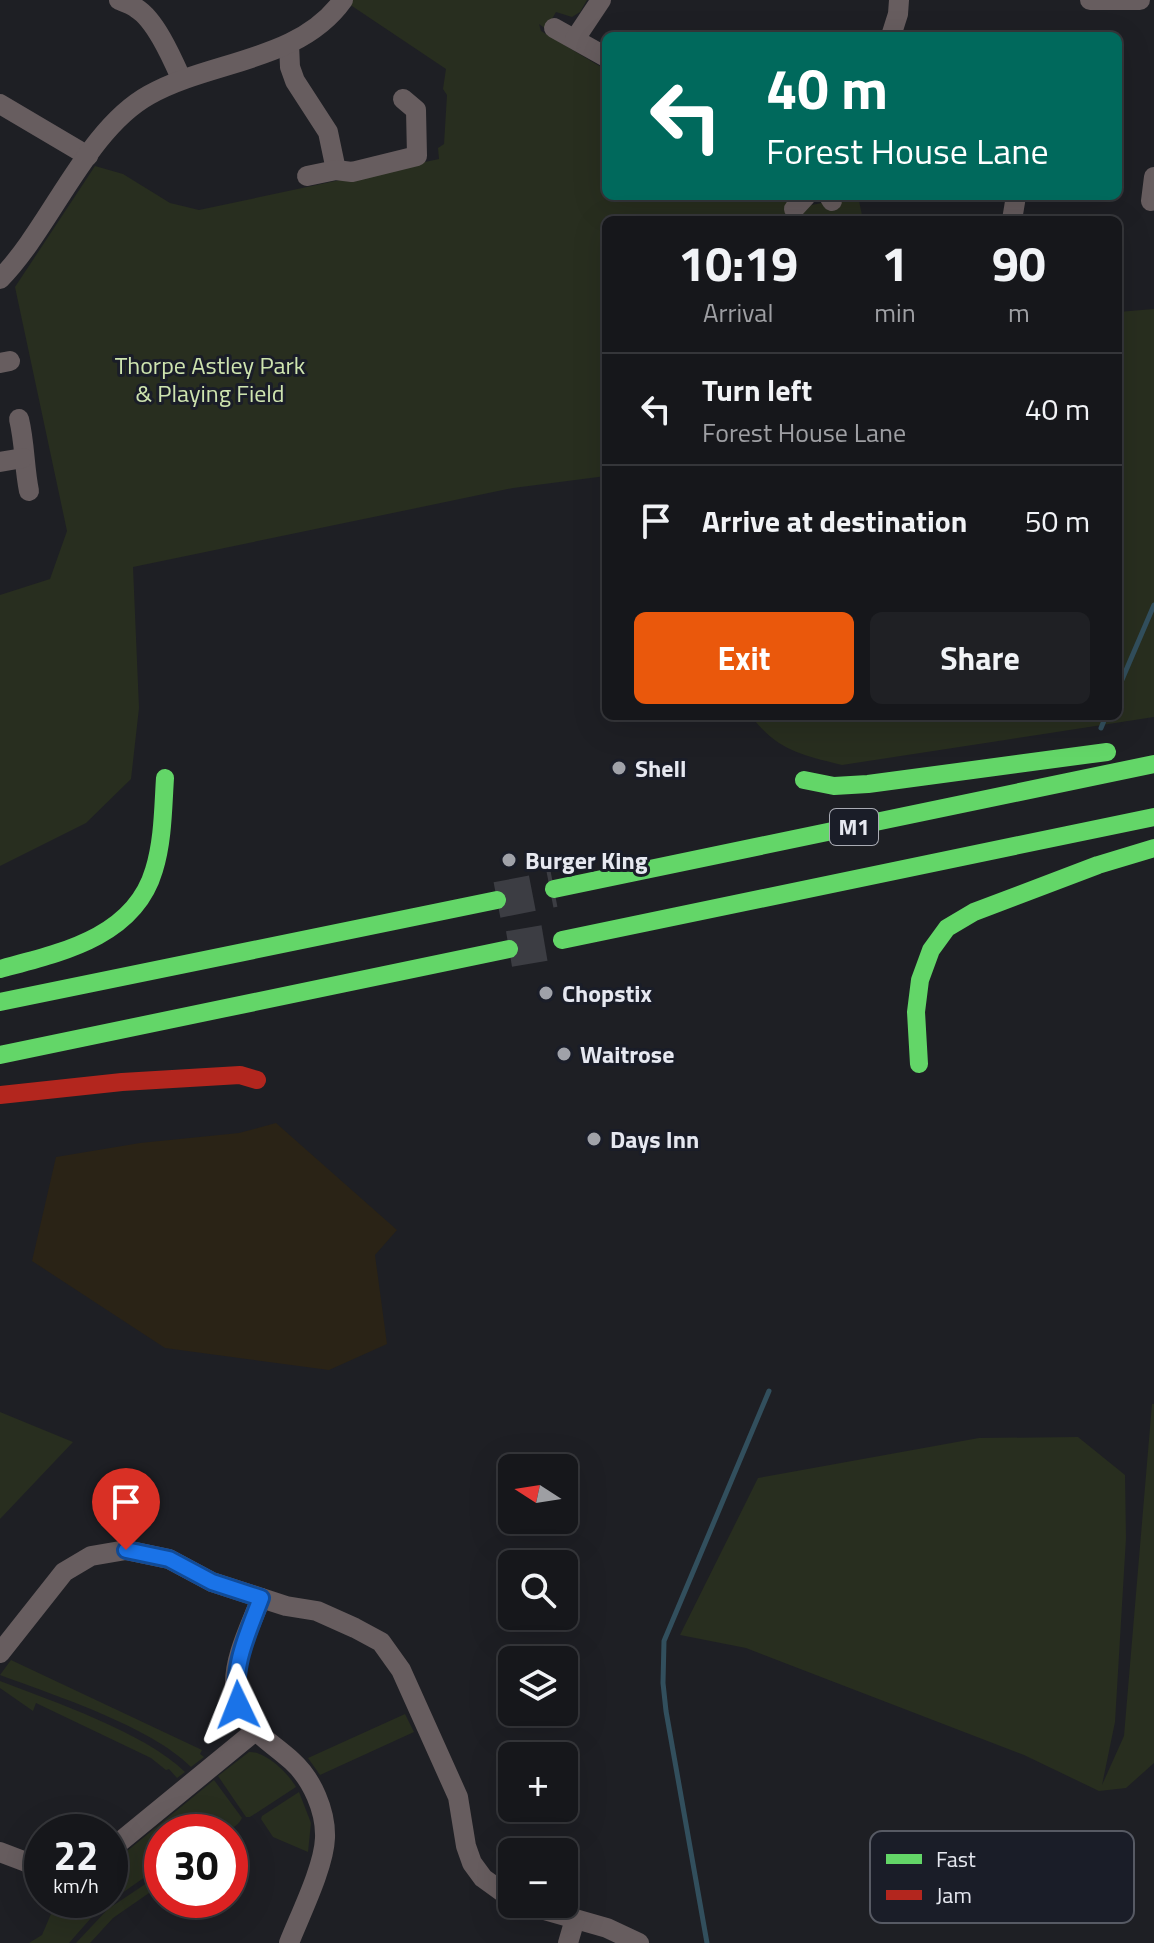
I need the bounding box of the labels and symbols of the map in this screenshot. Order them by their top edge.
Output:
park label: Thorpe Astley Park & Playing Field [115,347,306,411]
place label: Shell [635,750,687,786]
marker: Shell [610,759,628,777]
road number: M1 [830,809,878,845]
place label: Burger King [525,842,648,878]
marker: Burger King [500,851,518,869]
place label: Chopstix [562,975,652,1011]
marker: Chopstix [537,984,555,1002]
place label: Waitrose [580,1036,674,1072]
marker: Waitrose [555,1045,573,1063]
place label: Days Inn [610,1121,699,1157]
marker: Days Inn [585,1130,603,1148]
north arrow [498,1454,578,1534]
pin [92,1468,160,1550]
position arrow [196,1663,280,1747]
speed limit sign: 30 [144,1814,248,1918]
legend [870,1831,1134,1923]
text: Fast [936,1842,976,1876]
text: Jam [936,1878,972,1912]

